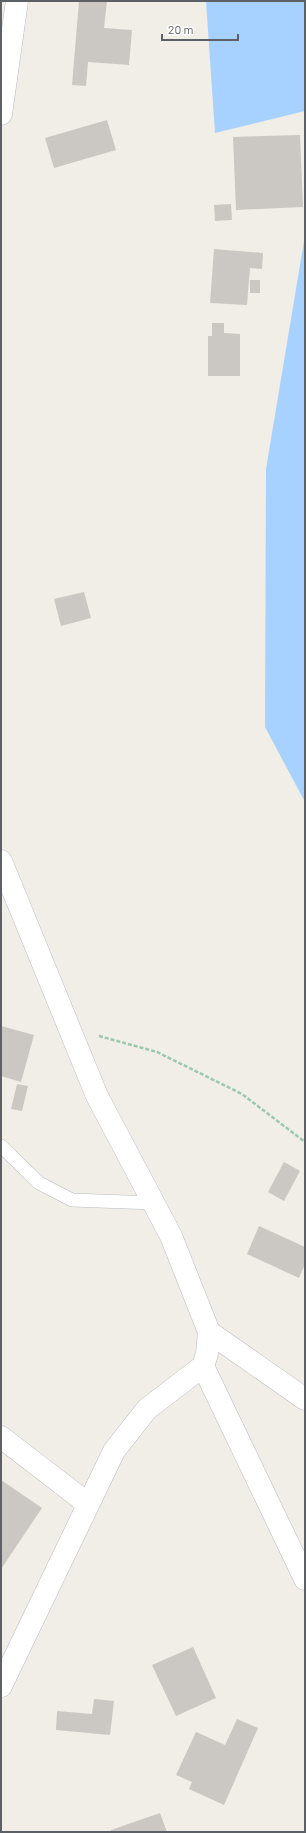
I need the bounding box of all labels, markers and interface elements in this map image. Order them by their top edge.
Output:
scale bar [162,16,238,42]
text: 20 m [168,22,194,36]

